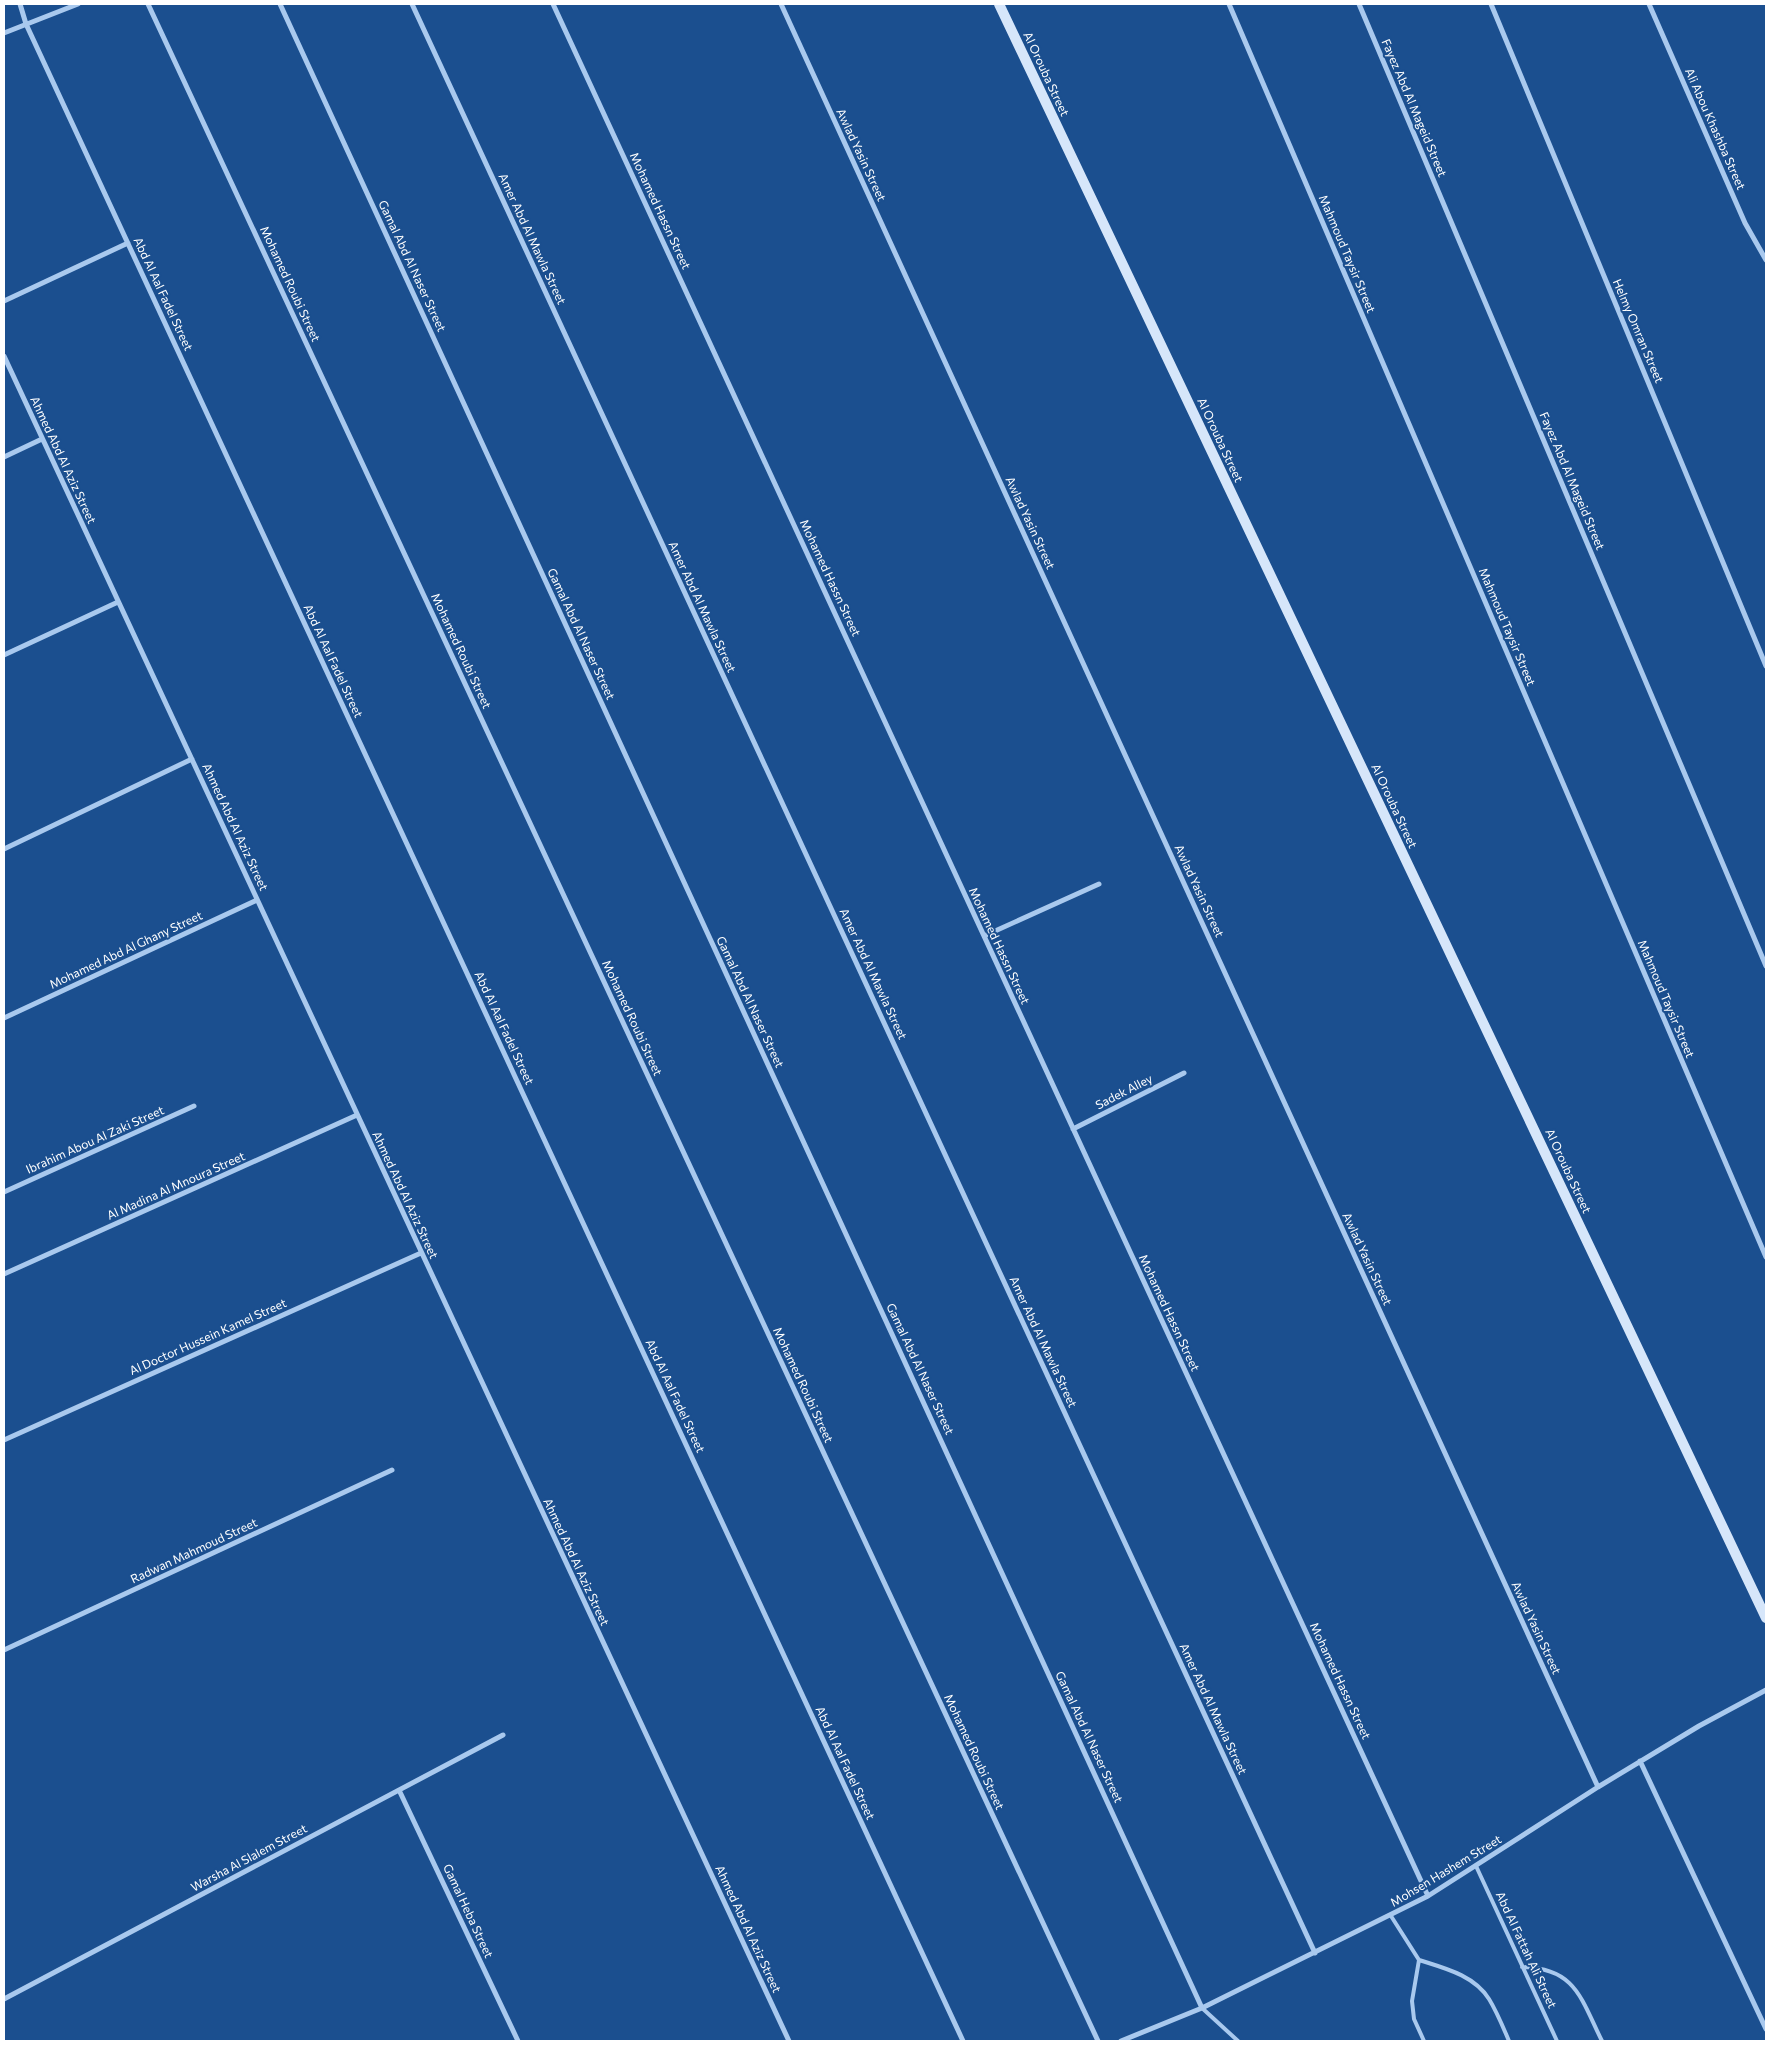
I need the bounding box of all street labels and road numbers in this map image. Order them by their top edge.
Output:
street label: Al Orouba Street [1021,29,1073,118]
street label: Fayez Abd Al Mageid Street [1380,37,1450,179]
street label: Ali Abou Khashba Street [1683,66,1749,192]
street label: Awlad Yasin Street [834,106,890,203]
street label: Mohamed Hassn Street [628,150,694,271]
street label: Amer Abd Al Mawla Street [496,171,570,306]
street label: Mahmoud Taysir Street [1317,193,1379,315]
street label: Gamal Abd Al Naser Street [376,198,450,334]
street label: Mohamed Roubi Street [258,224,324,344]
street label: Abd Al Aal Fadel Street [131,235,196,353]
street label: Helmy Omran Street [1611,277,1667,385]
street label: Ahmed Abd Al Aziz Street [28,394,100,526]
street label: Al Orouba Street [1195,395,1247,484]
street label: Fayez Abd Al Mageid Street [1538,410,1608,552]
street label: Awlad Yasin Street [1003,474,1059,571]
street label: Mohamed Hassn Street [798,517,864,638]
street label: Amer Abd Al Mawla Street [666,539,740,674]
street label: Gamal Abd Al Naser Street [545,566,619,702]
street label: Mahmoud Taysir Street [1477,566,1539,688]
street label: Mohamed Roubi Street [429,591,495,711]
street label: Abd Al Aal Fadel Street [301,602,366,720]
street label: Ahmed Abd Al Aziz Street [200,761,272,893]
street label: Al Orouba Street [1369,761,1421,850]
street label: Awlad Yasin Street [1172,842,1228,939]
street label: Mohamed Hassn Street [967,885,1033,1006]
street label: Amer Abd Al Mawla Street [837,906,911,1041]
street label: Mohamed Abd Al Ghany Street [47,907,204,991]
street label: Gamal Abd Al Naser Street [714,934,788,1070]
street label: Mahmoud Taysir Street [1636,938,1698,1060]
street label: Mohamed Roubi Street [600,958,666,1078]
street label: Abd Al Aal Fadel Street [472,969,537,1087]
street label: Sadek Alley [1093,1071,1154,1111]
street label: Ibrahim Abou Al Zaki Street [23,1102,166,1176]
street label: Al Orouba Street [1543,1126,1595,1215]
street label: Ahmed Abd Al Aziz Street [370,1129,442,1261]
street label: Al Madina Al Mnoura Street [104,1148,247,1222]
street label: Awlad Yasin Street [1340,1210,1396,1307]
street label: Mohamed Hassn Street [1137,1252,1203,1373]
street label: Amer Abd Al Mawla Street [1007,1274,1081,1409]
street label: Al Doctor Hussein Kamel Street [127,1295,288,1377]
street label: Gamal Abd Al Naser Street [884,1301,958,1437]
street label: Mohamed Roubi Street [771,1325,837,1445]
street label: Abd Al Aal Fadel Street [643,1337,708,1455]
street label: Ahmed Abd Al Aziz Street [541,1496,613,1628]
street label: Radwan Mahmoud Street [128,1515,259,1586]
street label: Awlad Yasin Street [1509,1579,1565,1676]
street label: Mohamed Hassn Street [1308,1620,1374,1741]
street label: Amer Abd Al Mawla Street [1177,1641,1251,1776]
street label: Gamal Abd Al Naser Street [1053,1669,1127,1805]
street label: Mohamed Roubi Street [942,1692,1008,1812]
street label: Abd Al Aal Fadel Street [813,1704,878,1822]
street label: Warsha Al Slalem Street [188,1821,309,1894]
street label: Mohsen Hashem Street [1387,1831,1504,1909]
street label: Gamal Heba Street [441,1861,497,1960]
street label: Ahmed Abd Al Aziz Street [713,1863,785,1995]
street label: Abd Al Fattah Ali Street [1494,1889,1560,2010]

